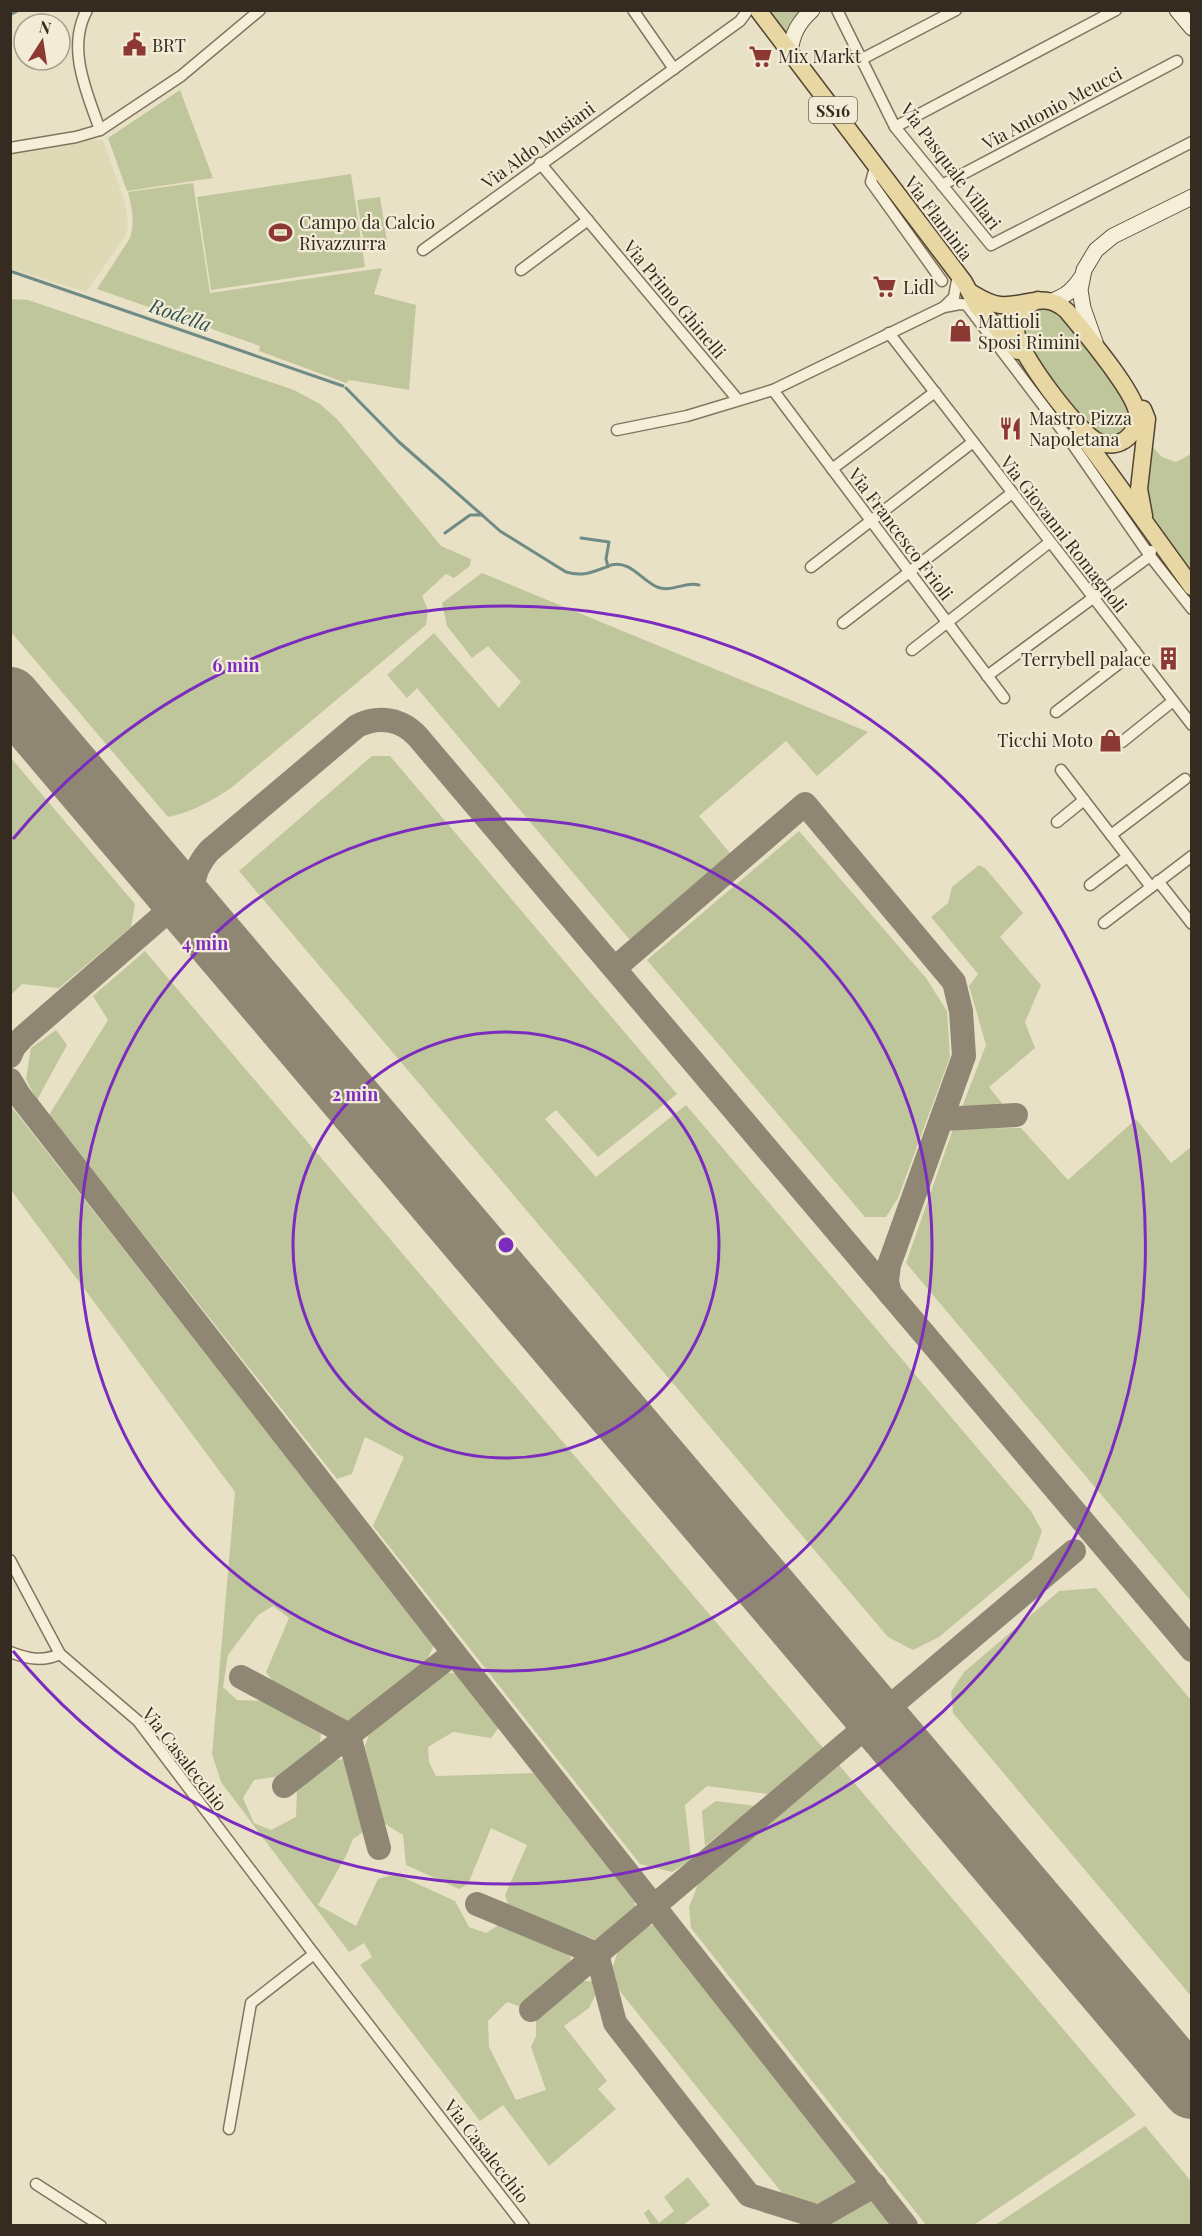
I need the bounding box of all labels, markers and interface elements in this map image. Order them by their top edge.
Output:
north arrow [12,12,72,72]
text: N [37,15,53,38]
public building icon: BRT [121,32,147,58]
place label: BRT [152,33,186,57]
supermarket icon: Mix Markt [747,43,773,69]
place label: Mix Markt [778,44,862,68]
street label: Via Antonio Meucci [977,61,1126,155]
street label: Via Aldo Musiani [476,96,599,195]
road number: SS16 [809,97,857,123]
street label: Via Pasquale Villari [895,97,1007,234]
street label: Via Flaminia [899,170,979,265]
place label: Campo da Calcio Rivazzurra [299,210,435,255]
sports icon: Campo da Calcio Rivazzurra [268,219,294,245]
street label: Via Primo Ghinelli [618,234,732,363]
supermarket icon: Lidl [872,274,898,300]
place label: Lidl [903,275,934,299]
water label: Rodella [145,290,216,337]
place label: Mattioli Sposi Rimini [978,309,1080,354]
shop icon: Mattioli Sposi Rimini [947,318,973,344]
place label: Mastro Pizza Napoletana [1029,406,1132,451]
restaurant icon: Mastro Pizza Napoletana [998,415,1024,441]
street label: Via Giovanni Romagnoli [995,450,1133,617]
street label: Via Francesco Frioli [843,462,959,605]
building icon: Terrybell palace [1156,646,1182,672]
place label: Terrybell palace [1021,647,1151,671]
text: 6 min [212,653,260,677]
shop icon: Ticchi Moto [1098,727,1124,753]
place label: Ticchi Moto [997,728,1093,752]
text: 4 min [182,931,228,955]
text: 2 min [332,1082,378,1106]
centre of rings [496,1235,516,1255]
street label: Via Casalecchio [136,1702,233,1816]
street label: Via Casalecchio [438,2094,535,2208]

